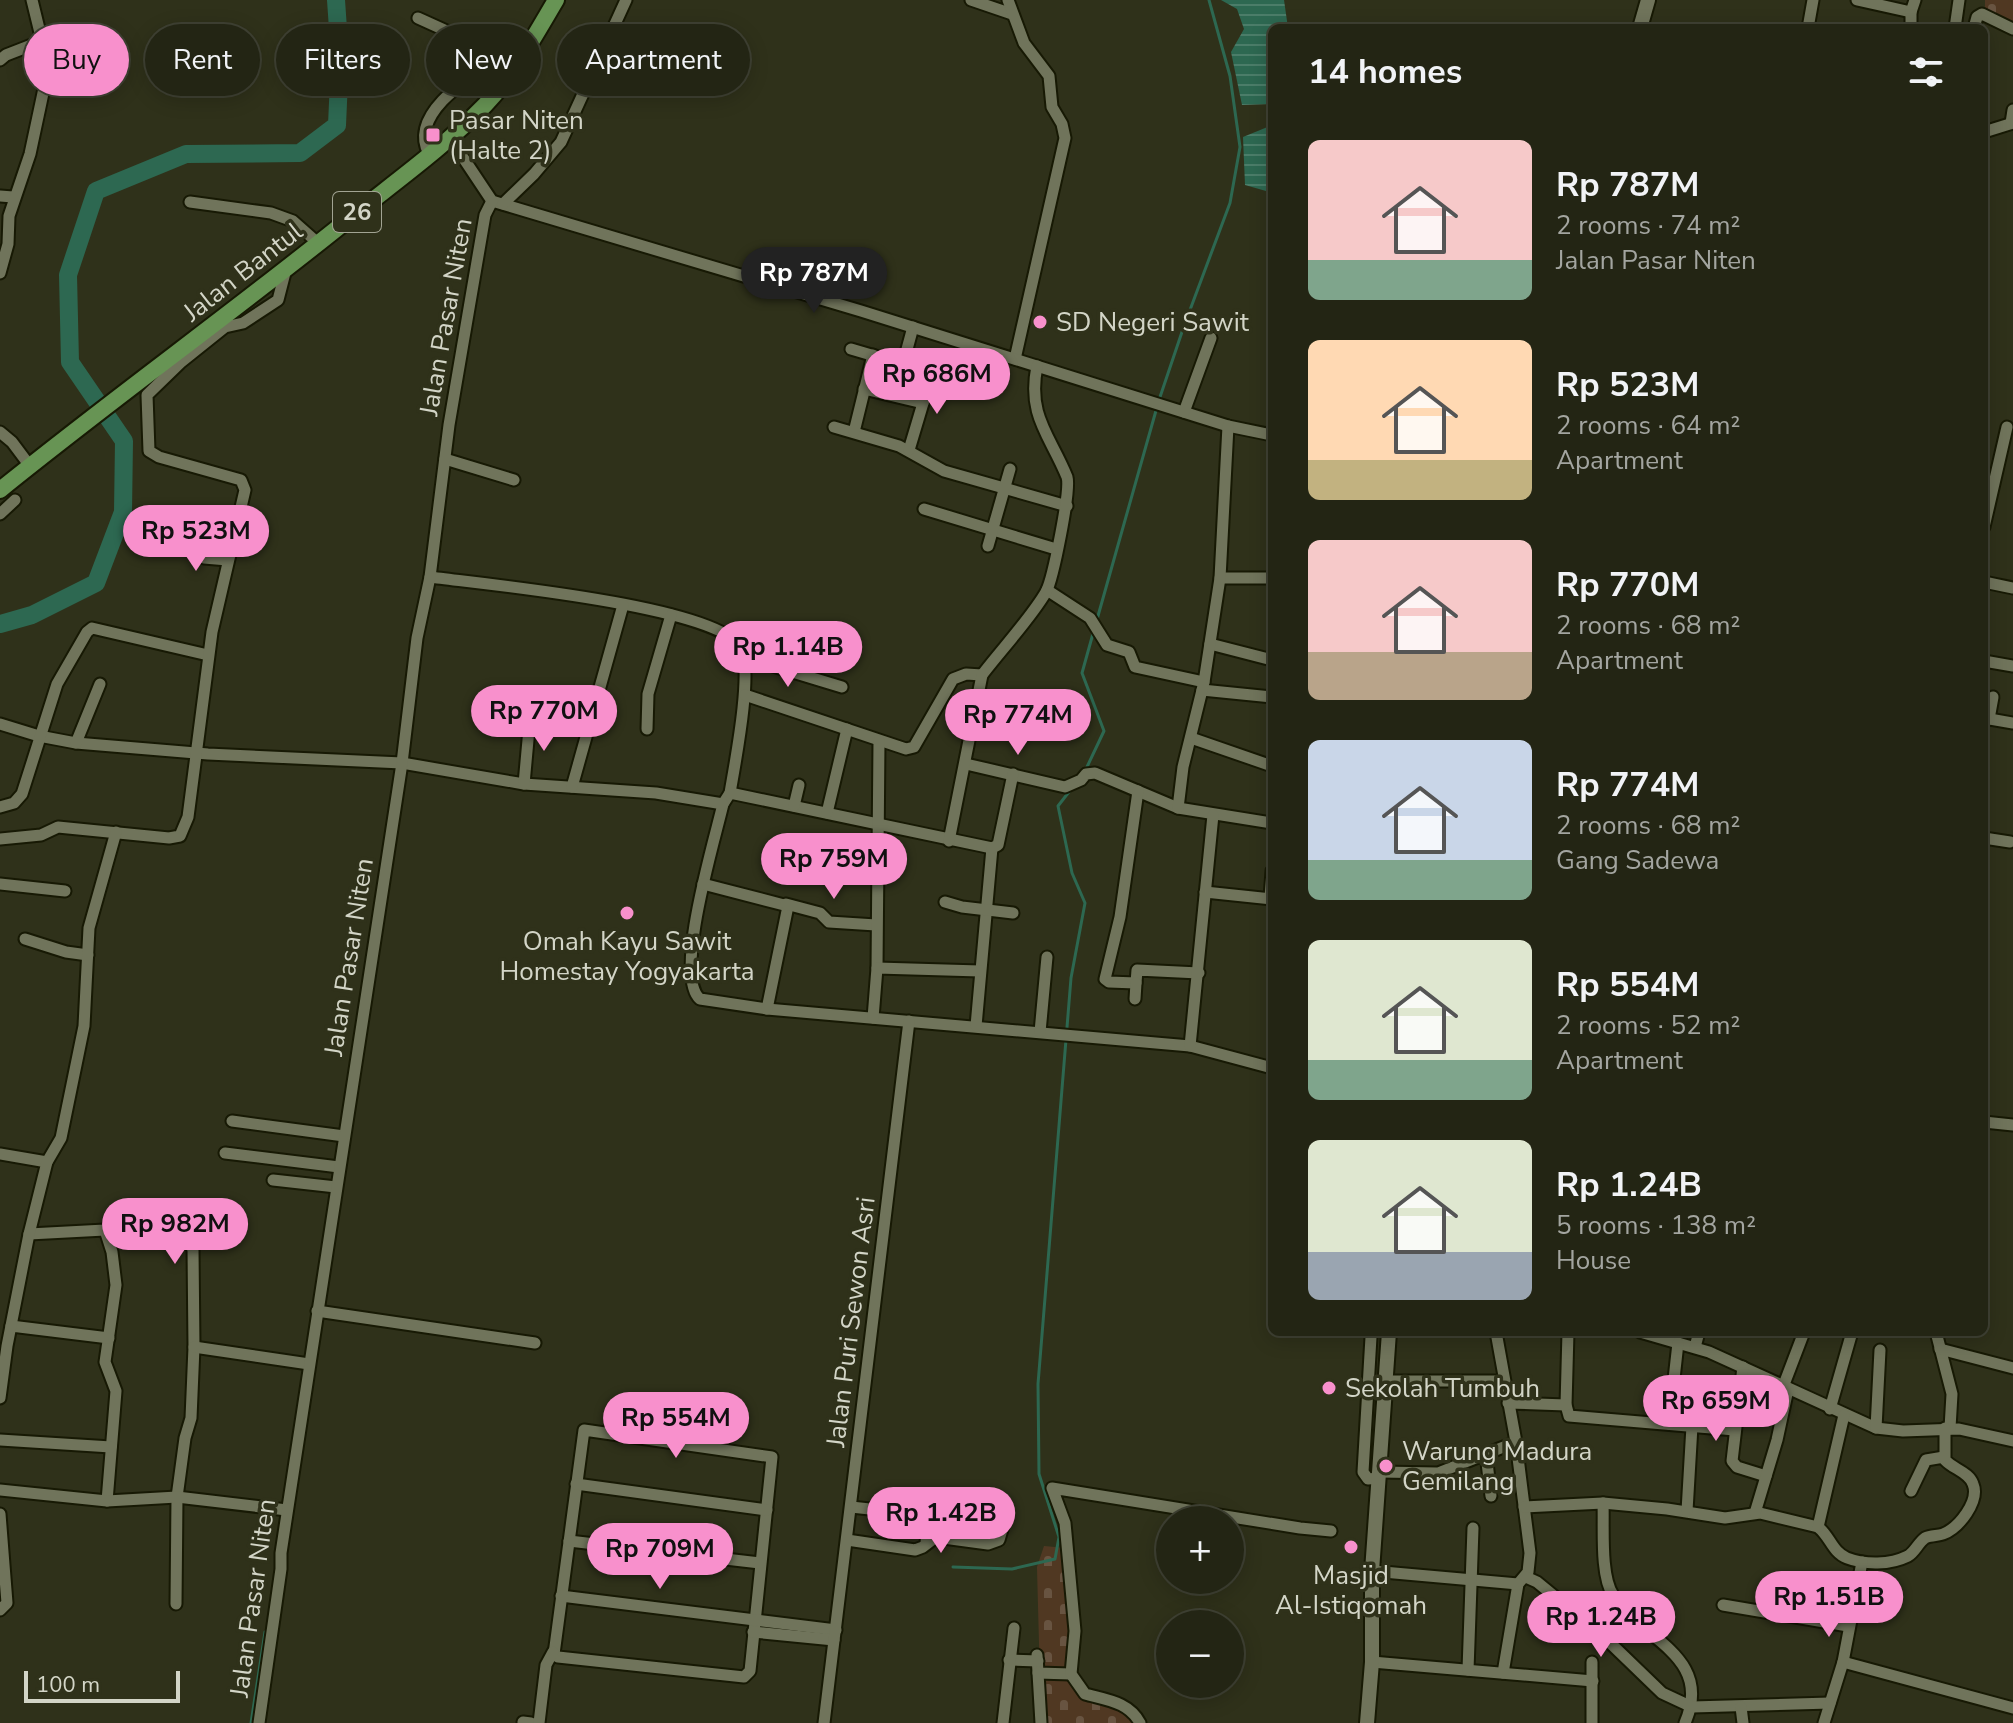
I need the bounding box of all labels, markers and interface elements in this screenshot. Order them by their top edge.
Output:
chip: Buy [24,24,129,96]
chip: Rent [145,24,260,96]
chip: Filters [276,24,410,96]
chip: New [426,24,541,96]
chip: Apartment [557,24,750,96]
text: 14 homes [1308,49,1462,95]
icon: filters [1904,50,1948,94]
place label: Pasar Niten (Halte 2) [449,103,584,168]
marker: Pasar Niten (Halte 2) [424,126,442,144]
text: Rp 787M [1556,162,1700,208]
icon: home [1372,172,1468,268]
road number: 26 [333,192,381,232]
text: 2 rooms · 74 m² [1556,208,1740,243]
street label: Jalan Bantul [175,214,310,330]
street label: Jalan Pasar Niten [411,216,481,419]
text: Jalan Pasar Niten [1556,243,1756,278]
pin: Rp 787M [740,247,888,315]
text: Rp 787M [759,255,869,290]
place label: SD Negeri Sawit [1056,305,1250,340]
marker: SD Negeri Sawit [1031,313,1049,331]
pin: Rp 686M [863,348,1011,416]
text: Rp 686M [882,356,992,391]
text: Rp 523M [1556,362,1700,408]
icon: home [1372,372,1468,468]
text: 2 rooms · 64 m² [1556,408,1740,443]
text: Apartment [1556,443,1683,478]
pin: Rp 523M [122,505,270,573]
text: Rp 523M [141,513,251,548]
text: Rp 770M [1556,562,1700,608]
icon: home [1372,572,1468,668]
text: 2 rooms · 68 m² [1556,608,1740,643]
pin: Rp 1.14B [705,621,871,689]
text: Rp 1.14B [732,629,844,664]
text: Apartment [1556,643,1683,678]
pin: Rp 770M [470,685,618,753]
pin: Rp 774M [944,689,1092,757]
text: Rp 770M [489,693,599,728]
text: Rp 774M [963,697,1073,732]
text: Rp 774M [1556,762,1700,808]
icon: home [1372,772,1468,868]
text: 2 rooms · 68 m² [1556,808,1740,843]
pin: Rp 759M [760,833,908,901]
text: Rp 759M [779,841,889,876]
text: Gang Sadewa [1556,843,1719,878]
street label: Jalan Pasar Niten [316,856,382,1059]
marker: Omah Kayu Sawit Homestay Yogyakarta [618,904,636,922]
place label: Omah Kayu Sawit Homestay Yogyakarta [499,924,755,989]
text: Rp 554M [1556,962,1700,1008]
icon: home [1372,972,1468,1068]
text: 2 rooms · 52 m² [1556,1008,1740,1043]
text: Apartment [1556,1043,1683,1078]
text: Rp 1.24B [1556,1162,1702,1208]
icon: home [1372,1172,1468,1268]
street label: Jalan Puri Sewon Asri [818,1195,884,1450]
pin: Rp 982M [101,1198,249,1266]
text: Rp 982M [120,1206,230,1241]
text: 5 rooms · 138 m² [1556,1208,1756,1243]
text: House [1556,1243,1631,1278]
place label: Sekolah Tumbuh [1345,1371,1540,1406]
pin: Rp 659M [1642,1375,1790,1443]
marker: Sekolah Tumbuh [1320,1379,1338,1397]
text: Rp 659M [1661,1383,1771,1418]
pin: Rp 554M [602,1392,750,1460]
text: Rp 554M [621,1400,731,1435]
place label: Warung Madura Gemilang [1402,1434,1592,1499]
marker: Warung Madura Gemilang [1377,1457,1395,1475]
pin: Rp 1.42B [858,1487,1024,1555]
text: Rp 1.42B [885,1495,997,1530]
street label: Jalan Pasar Niten [222,1497,284,1700]
map controls [1156,1506,1244,1698]
button: + [1156,1506,1244,1594]
pin: Rp 709M [586,1523,734,1591]
text: Rp 709M [605,1531,715,1566]
marker: Masjid Al-Istiqomah [1342,1538,1360,1556]
place label: Masjid Al-Istiqomah [1275,1558,1427,1623]
pin: Rp 1.51B [1746,1571,1912,1639]
text: Rp 1.51B [1773,1579,1885,1614]
pin: Rp 1.24B [1518,1591,1684,1659]
text: Rp 1.24B [1545,1599,1657,1634]
button: − [1156,1610,1244,1698]
scale bar [24,1667,180,1703]
text: 100 m [36,1670,100,1700]

